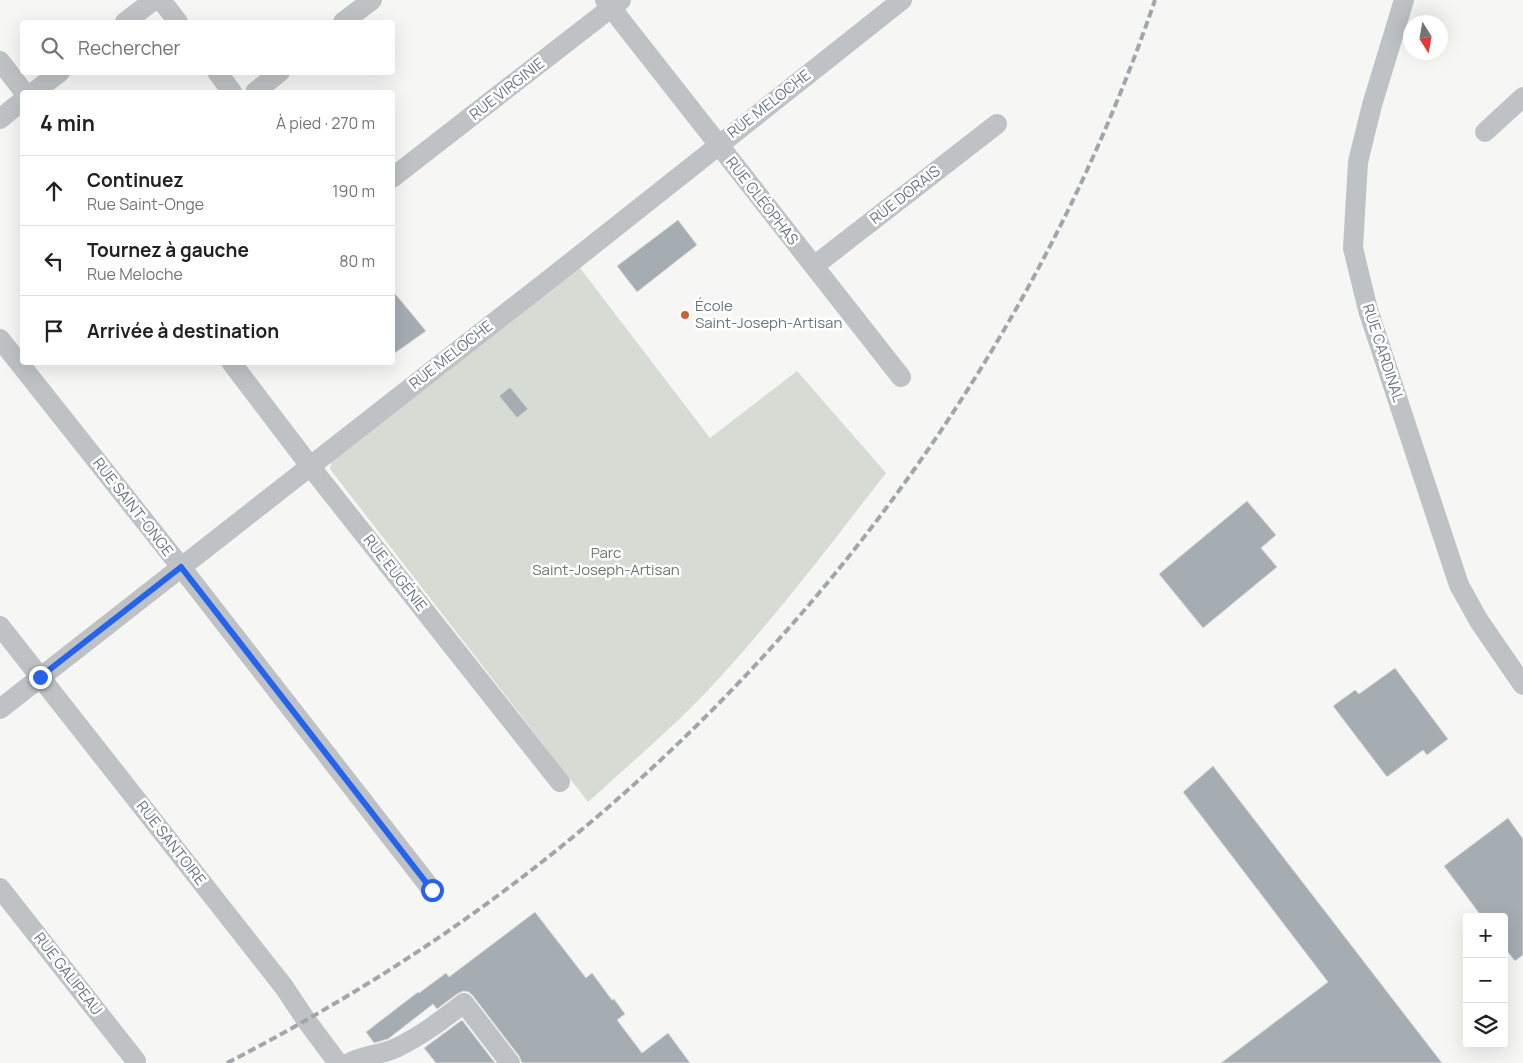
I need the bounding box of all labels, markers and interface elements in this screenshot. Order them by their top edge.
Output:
north arrow [1403,15,1448,60]
search box [20,20,395,75]
icon: search [38,34,66,62]
text: Rechercher [78,35,180,61]
street label: RUE VIRGINIE [465,53,549,125]
street label: RUE MELOCHE [723,64,815,143]
text: 4 min [40,109,95,137]
text: À pied · 270 m [276,112,375,134]
street label: RUE CLÉOPHAS [721,152,804,249]
street label: RUE DORAIS [865,160,944,229]
text: Continuez [87,167,184,193]
icon: ahead [40,177,68,205]
text: 190 m [332,180,375,202]
text: Rue Saint-Onge [87,193,204,215]
text: Tournez à gauche [87,237,249,263]
icon: left [40,247,68,275]
text: 80 m [339,250,375,272]
text: Rue Meloche [87,263,183,285]
place label: École Saint-Joseph-Artisan [695,295,842,333]
street label: RUE CARDINAL [1358,301,1409,405]
marker: École Saint-Joseph-Artisan [679,309,691,321]
street label: RUE MELOCHE [405,315,497,394]
icon: arrive [40,317,68,345]
text: Arrivée à destination [87,318,279,344]
street label: RUE SAINT-ONGE [88,453,178,560]
street label: RUE EUGÉNIE [359,530,432,615]
park label: Parc Saint-Joseph-Artisan [532,542,680,580]
route end [29,666,52,689]
street label: RUE SANTOIRE [132,796,211,889]
route start [421,879,444,902]
map controls [1463,913,1508,1048]
button: + [1463,913,1508,958]
street label: RUE GALIPEAU [29,928,107,1019]
button: − [1463,958,1508,1003]
button: layers [1463,1003,1508,1048]

